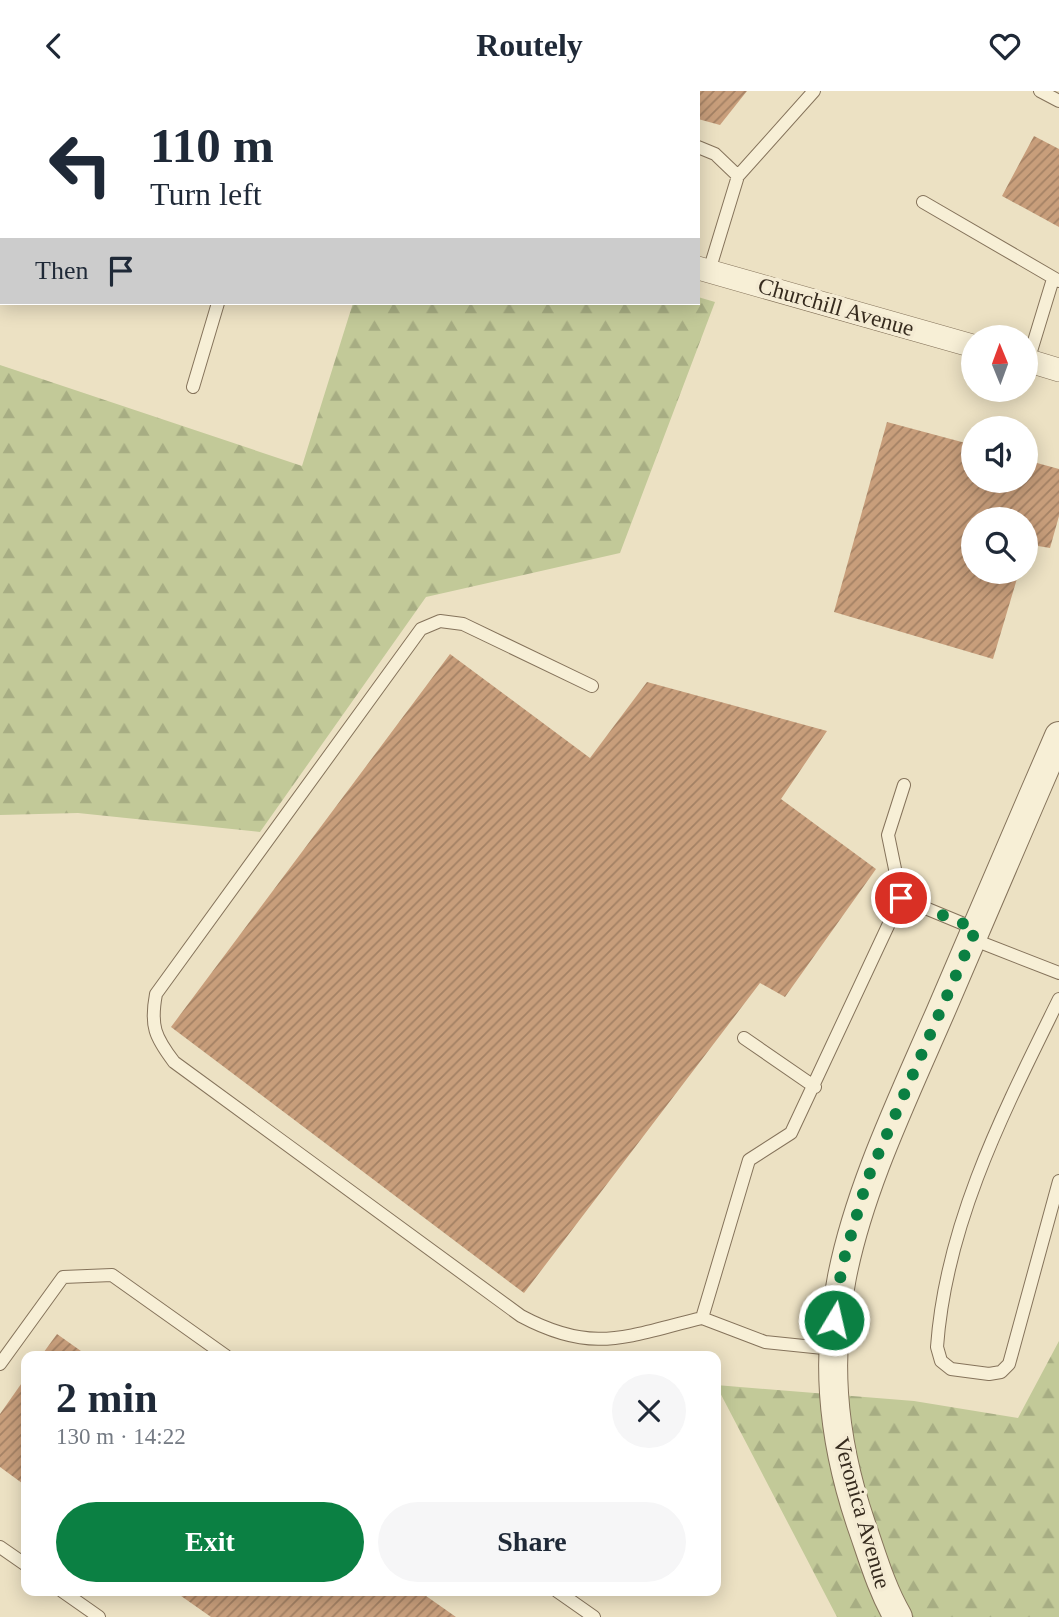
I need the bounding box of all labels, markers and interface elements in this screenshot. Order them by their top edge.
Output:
icon: back [35,27,73,65]
text: Routely [476,27,583,63]
icon: heart [986,27,1024,65]
text: 110 m [150,118,274,173]
icon: left [35,119,126,210]
text: Turn left [150,176,262,212]
icon: arrive [102,252,140,290]
text: Then [35,256,88,285]
street label: Churchill Avenue [755,273,917,341]
north arrow [961,325,1038,403]
map controls [961,325,1038,584]
button: sound [961,416,1038,493]
button: search [961,507,1038,584]
pin [871,868,931,928]
icon: arrive [882,879,920,917]
position arrow [797,1283,871,1357]
button: close [612,1374,686,1448]
text: 2 min [56,1375,158,1421]
text: 130 m · 14:22 [56,1424,186,1449]
street label: Veronica Avenue [828,1435,896,1591]
button: Exit [56,1502,364,1582]
button: Share [378,1502,686,1582]

